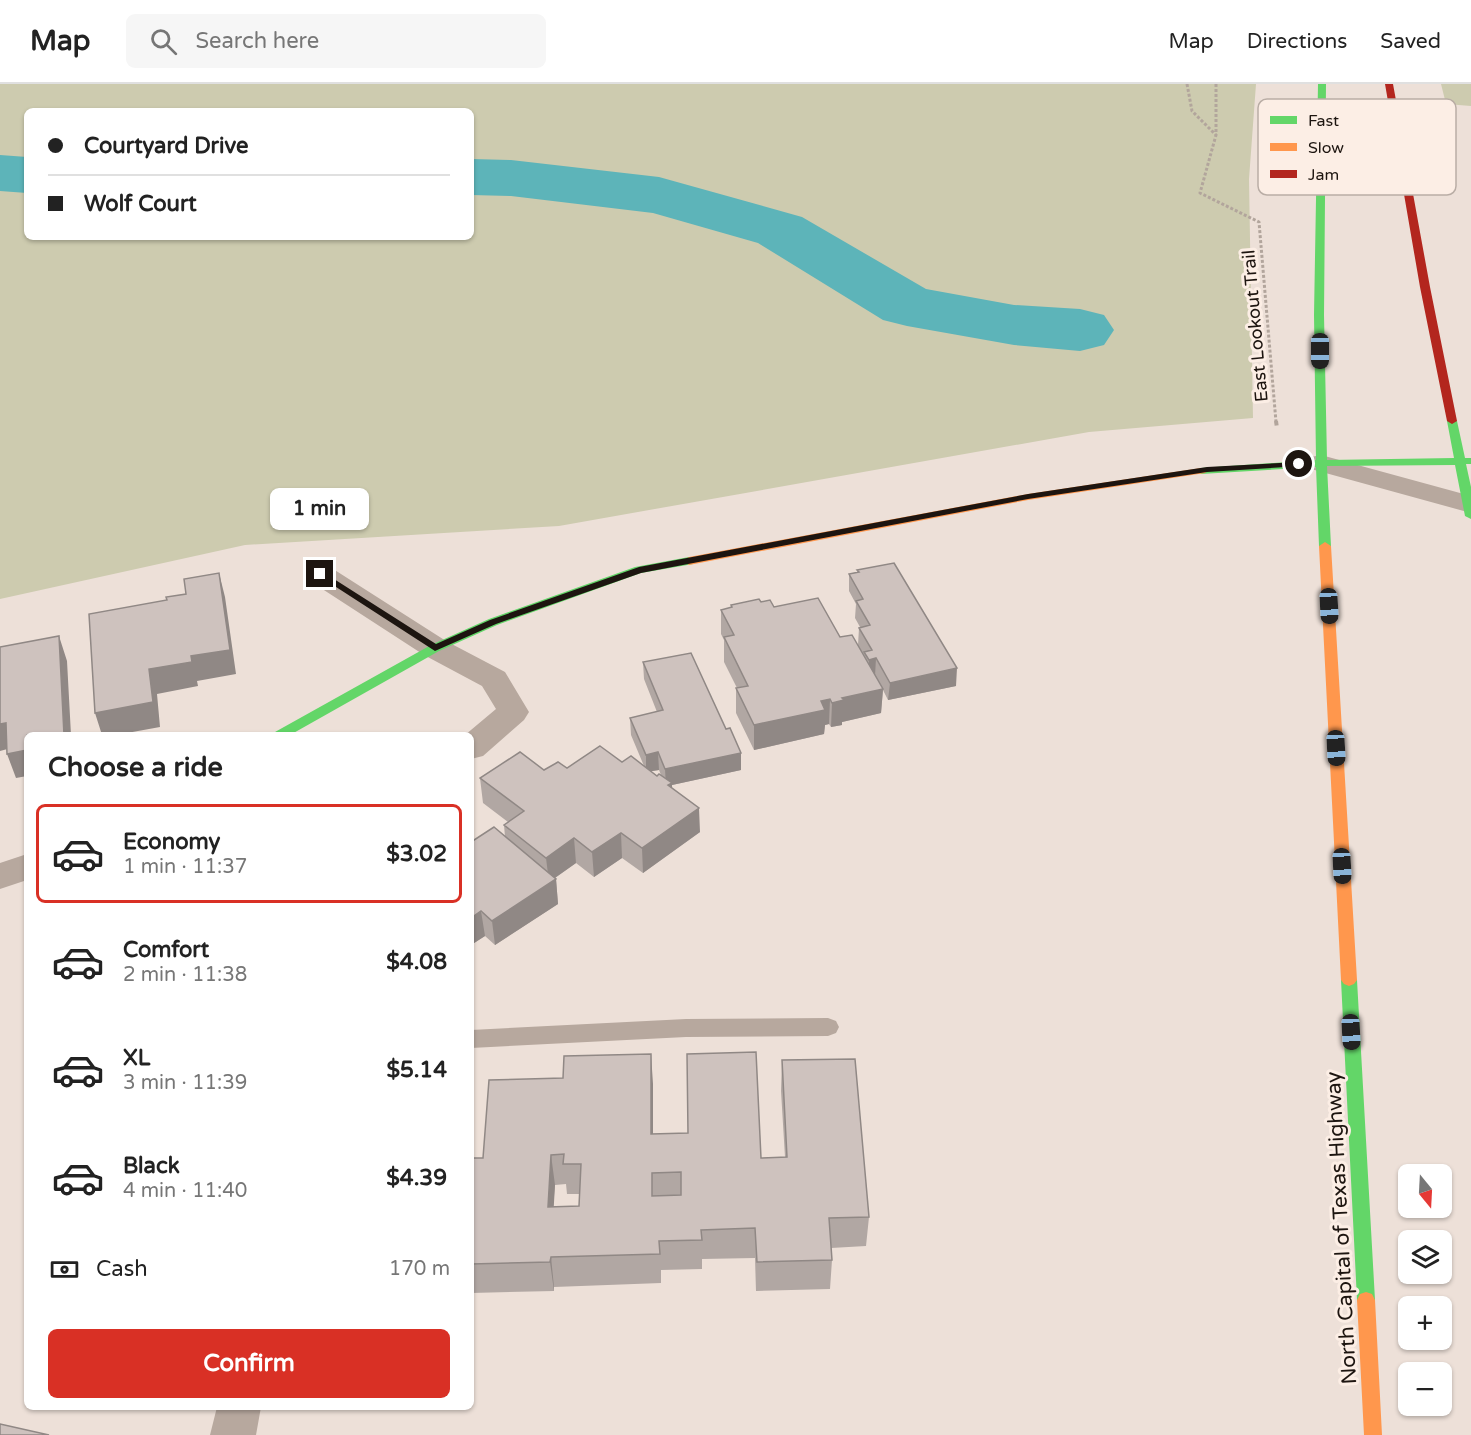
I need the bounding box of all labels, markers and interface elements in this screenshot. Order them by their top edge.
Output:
search box [126,14,546,68]
text: Map [30,24,90,58]
icon: search [147,25,180,58]
text: Search here [195,28,319,54]
text: Map [1168,29,1214,54]
text: Directions [1247,29,1347,54]
text: Saved [1380,29,1441,54]
legend [1258,99,1456,195]
text: Fast [1308,111,1339,131]
text: Courtyard Drive [84,133,248,159]
text: Slow [1308,138,1344,158]
text: Jam [1308,165,1339,185]
text: Wolf Court [84,191,197,217]
street label: East Lookout Trail [1237,249,1273,403]
car [1311,333,1329,369]
route start [1285,450,1312,477]
callout: 1 min [270,487,370,529]
text: 1 min [293,497,346,521]
route end [306,560,333,587]
car [1319,588,1339,624]
car [1326,730,1346,766]
text: Choose a ride [48,751,223,784]
icon: car [51,827,105,881]
text: Economy [123,829,220,855]
text: $3.02 [386,841,447,867]
car [1332,848,1352,884]
text: 1 min · 11:37 [123,855,247,879]
icon: car [51,935,105,989]
text: Comfort [123,937,209,963]
text: $4.08 [386,949,447,975]
text: 2 min · 11:38 [123,963,247,987]
car [1341,1014,1361,1050]
icon: car [51,1043,105,1097]
text: XL [123,1045,150,1071]
text: $5.14 [386,1057,447,1083]
text: 3 min · 11:39 [123,1071,247,1095]
street label: North Capital of Texas Highway [1321,1071,1362,1385]
icon: car [51,1151,105,1205]
text: Black [123,1153,180,1179]
north arrow [1398,1164,1452,1218]
map controls [1398,1164,1452,1416]
text: $4.39 [386,1165,447,1191]
text: 4 min · 11:40 [123,1179,247,1203]
button: layers [1398,1230,1452,1284]
icon: cash [48,1253,81,1286]
text: Cash [96,1256,148,1282]
text: 170 m [389,1257,450,1281]
button: + [1398,1296,1452,1350]
button: Confirm [48,1329,450,1398]
button: − [1398,1362,1452,1416]

